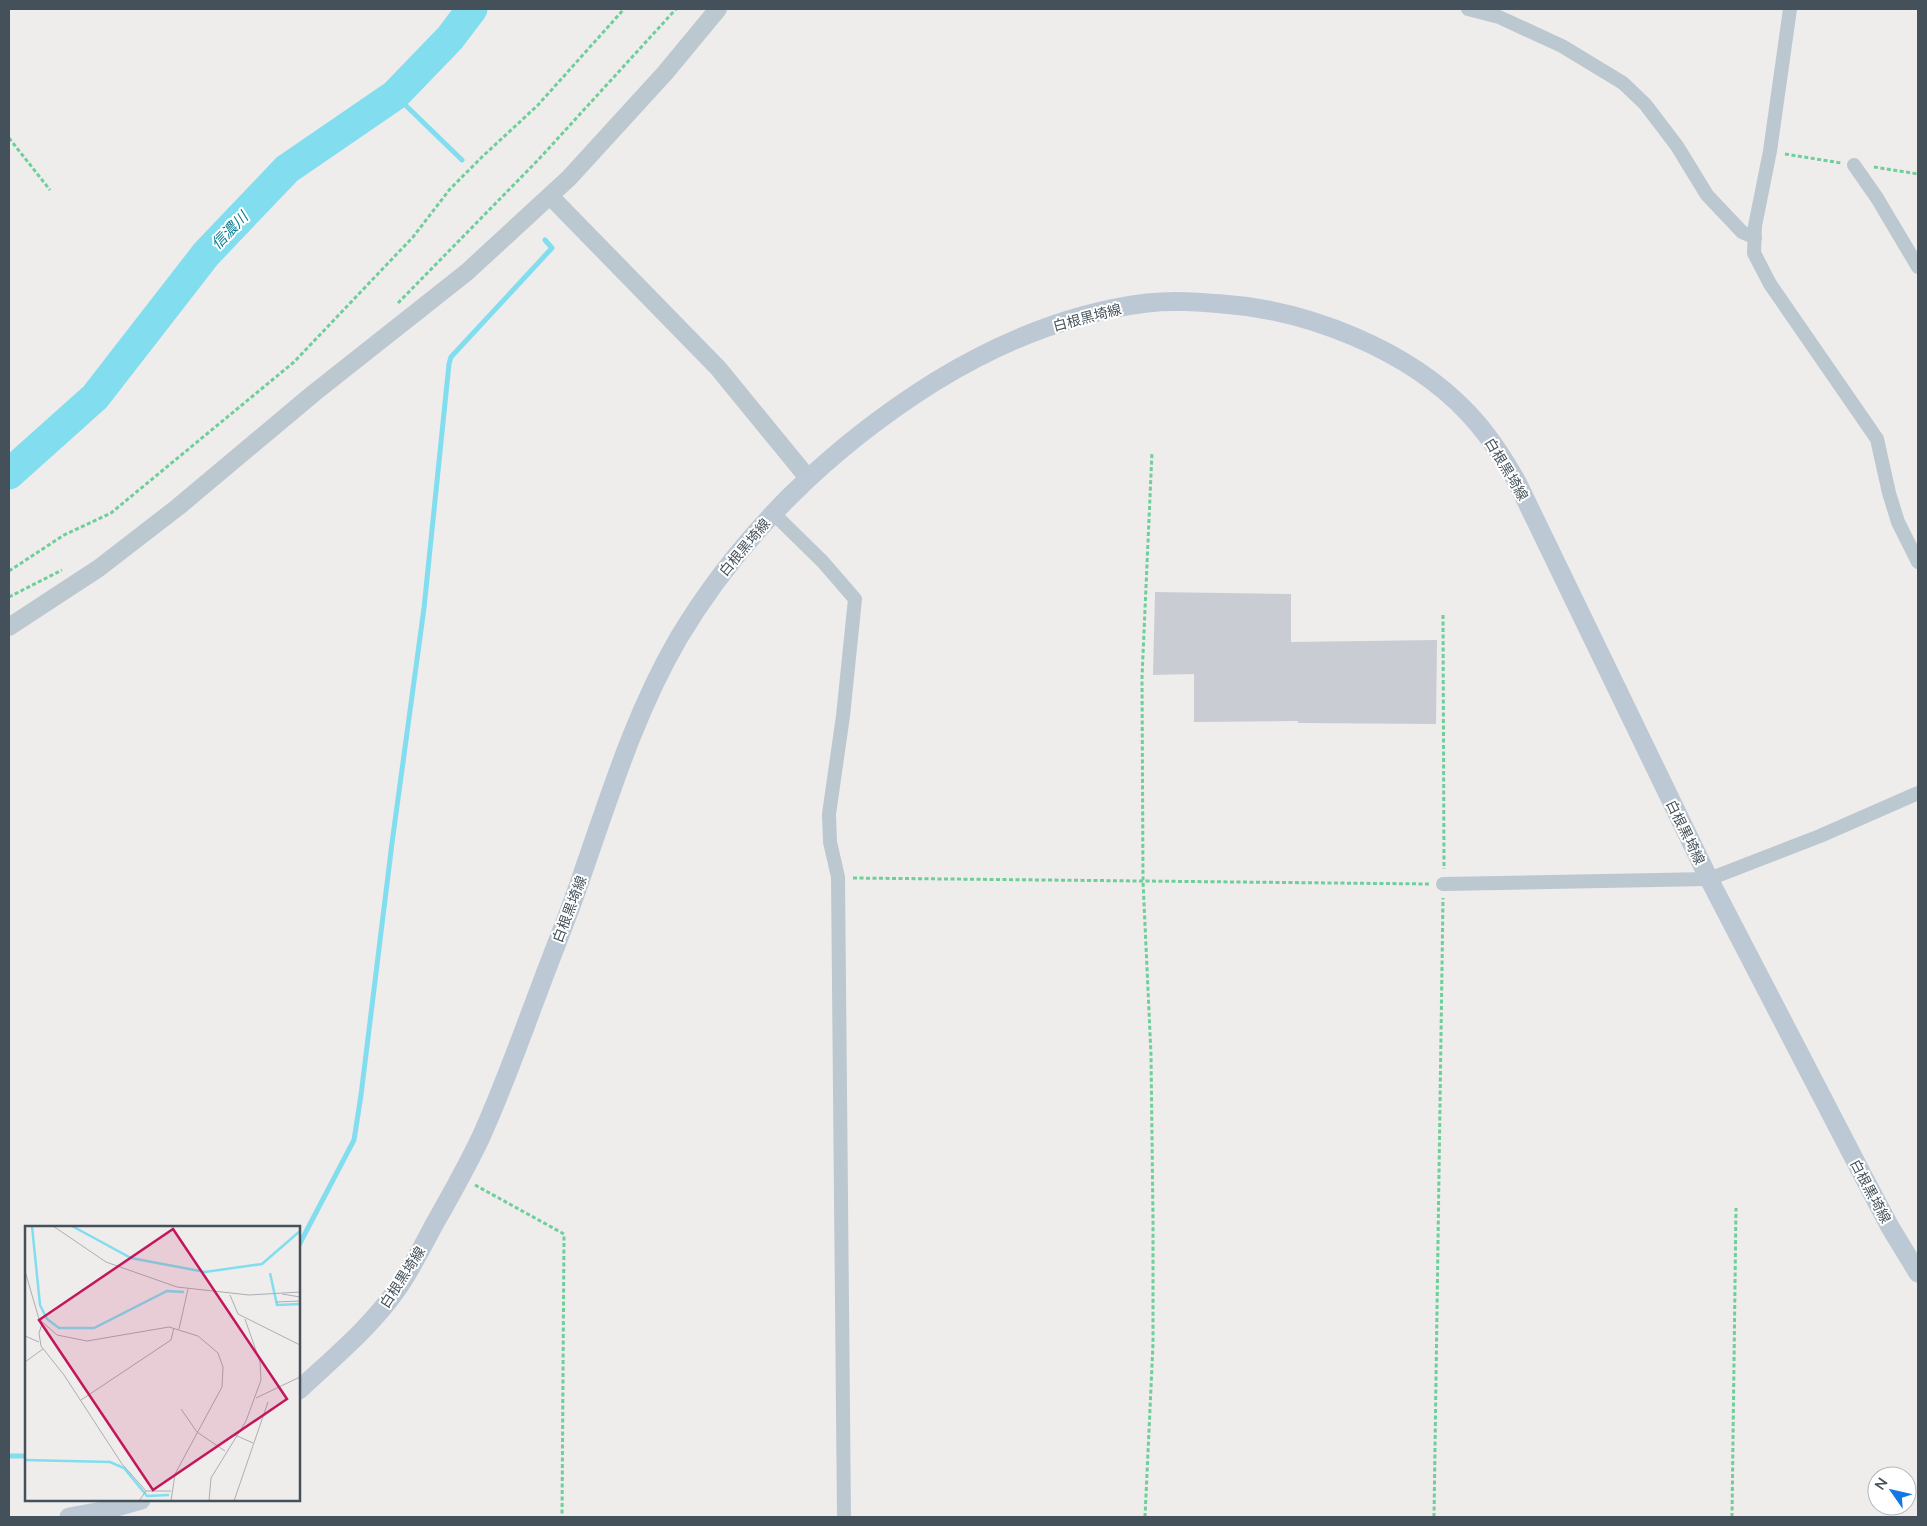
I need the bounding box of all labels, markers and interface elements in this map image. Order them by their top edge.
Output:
water label: 信濃川 [207,206,252,252]
street label: 白根黒埼線 [1051,300,1123,334]
street label: 白根黒埼線 [1482,435,1532,503]
street label: 白根黒埼線 [715,515,773,579]
street label: 白根黒埼線 [1663,797,1709,867]
street label: 白根黒埼線 [549,873,589,945]
street label: 白根黒埼線 [1847,1156,1895,1226]
inset map [25,1226,300,1501]
street label: 白根黒埼線 [376,1243,428,1311]
north arrow [1867,1466,1917,1516]
text: N [1871,1474,1891,1493]

